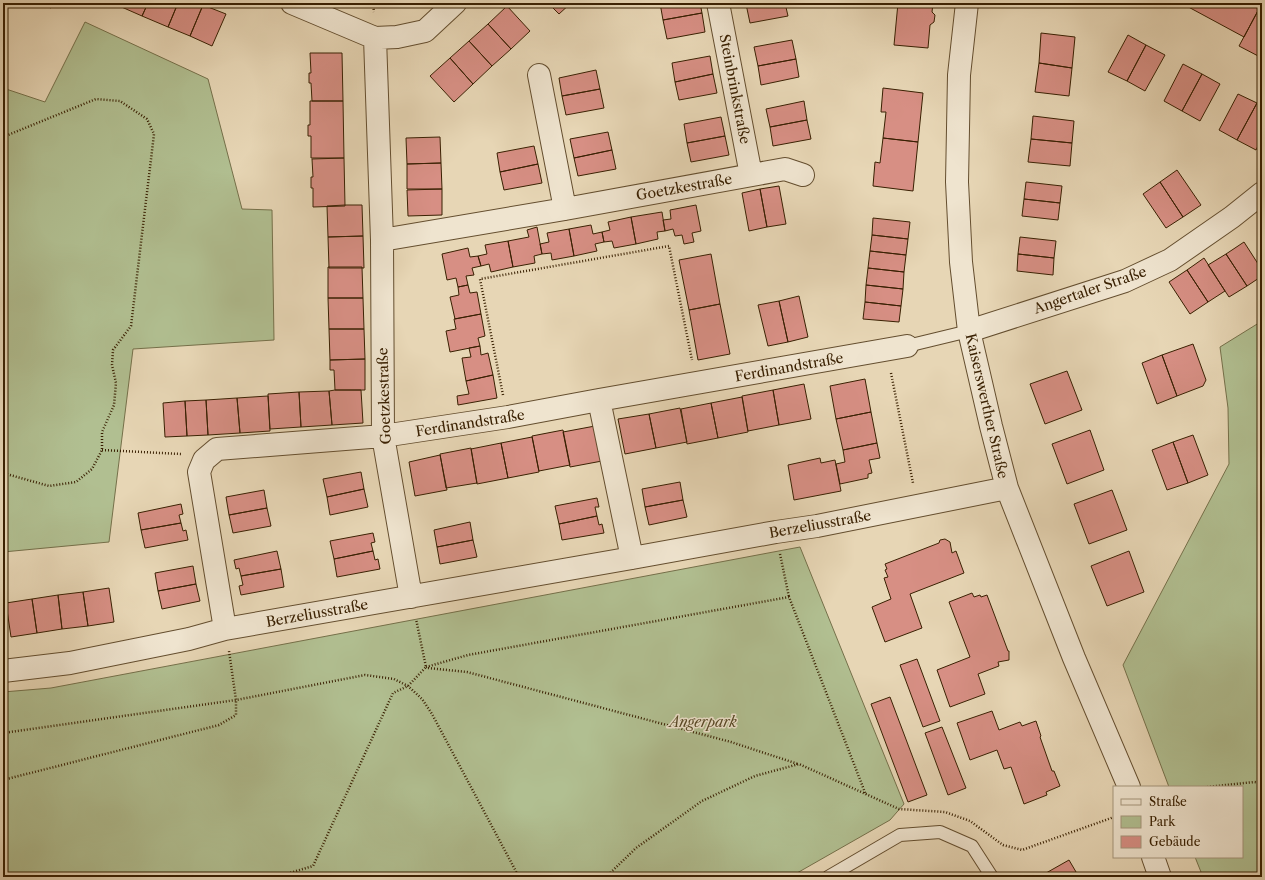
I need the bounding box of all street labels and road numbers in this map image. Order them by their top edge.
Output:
street label: Steinbrinkstraße [716,33,754,146]
street label: Goetzkestraße [635,170,733,204]
street label: Angertaler Straße [1030,262,1149,318]
street label: Kaiserswerther Straße [962,332,1012,480]
street label: Goetzkestraße [373,347,395,445]
street label: Ferdinandstraße [733,349,845,385]
street label: Ferdinandstraße [414,405,526,440]
street label: Berzeliusstraße [767,506,873,542]
street label: Berzeliusstraße [264,595,370,631]

